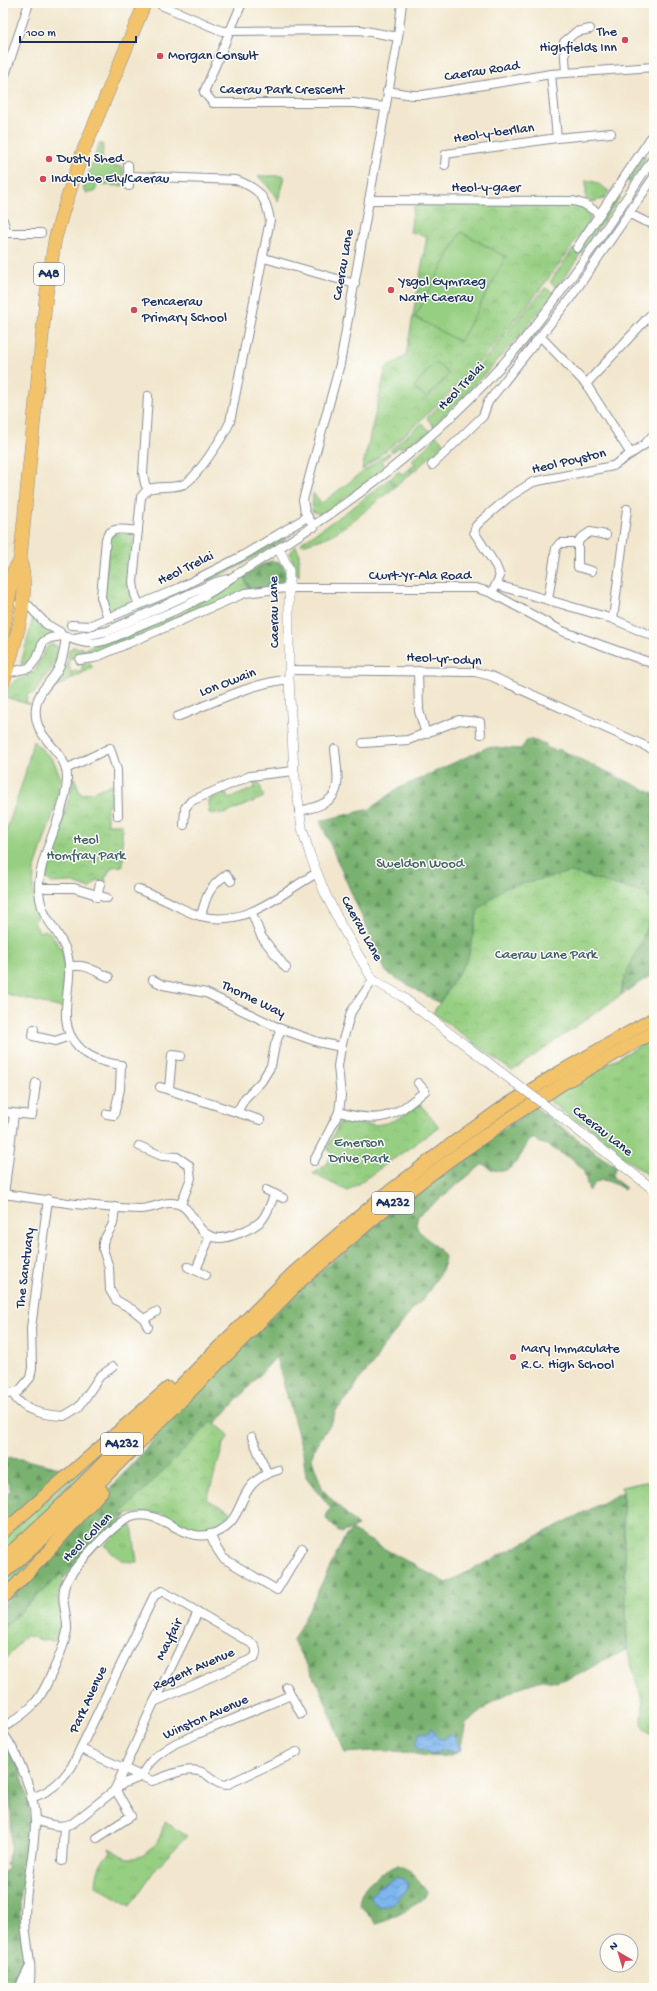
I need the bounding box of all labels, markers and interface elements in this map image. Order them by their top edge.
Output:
scale bar [20,18,136,44]
place label: The Highfields Inn [540,24,618,57]
text: 100 m [25,27,56,41]
marker: The Highfields Inn [620,35,630,45]
place label: Morgan Consult [168,48,259,65]
marker: Morgan Consult [155,51,165,61]
street label: Caerau Road [443,57,523,86]
street label: Caerau Park Crescent [220,82,346,99]
street label: Heol-y-berllan [453,120,536,148]
place label: Dusty Shed [56,151,125,168]
marker: Dusty Shed [44,154,54,164]
place label: Indycube Ely/Caerau [51,171,170,188]
marker: Indycube Ely/Caerau [38,174,48,184]
street label: Heol-y-gaer [451,180,522,197]
street label: Caerau Lane [329,227,359,302]
road number: A48 [34,263,64,285]
place label: Ysgol Gymraeg Nant Caerau [397,274,486,307]
marker: Ysgol Gymraeg Nant Caerau [386,285,396,295]
place label: Pencaerau Primary School [141,294,227,327]
marker: Pencaerau Primary School [129,305,139,315]
street label: Heol Trelai [435,359,489,415]
street label: Heol Poyston [530,445,608,479]
street label: Heol Trelai [155,548,217,590]
street label: Cwrt-Yr-Ala Road [369,568,473,585]
street label: Caerau Lane [266,575,284,648]
street label: Heol-yr-odyn [406,650,482,670]
street label: Lon Owain [197,664,259,702]
park label: Heol Homfray Park [46,832,127,865]
park label: Sweldon Wood [376,856,466,873]
street label: Caerau Lane [336,893,386,965]
park label: Caerau Lane Park [495,947,599,964]
street label: Thorne Way [217,977,288,1023]
street label: Caerau Lane [568,1103,636,1161]
park label: Emerson Drive Park [328,1135,391,1168]
road number: A4232 [372,1192,414,1214]
street label: The Sanctuary [13,1227,39,1310]
place label: Mary Immaculate R.C. High School [521,1341,621,1374]
marker: Mary Immaculate R.C. High School [508,1352,518,1362]
road number: A4232 [101,1433,143,1455]
street label: Heol Collen [59,1509,117,1567]
street label: Mayfair [153,1615,188,1664]
street label: Regent Avenue [151,1644,238,1696]
street label: Park Avenue [66,1663,112,1737]
street label: Winston Avenue [161,1691,252,1744]
north arrow [599,1933,639,1973]
text: N [608,1940,621,1954]

